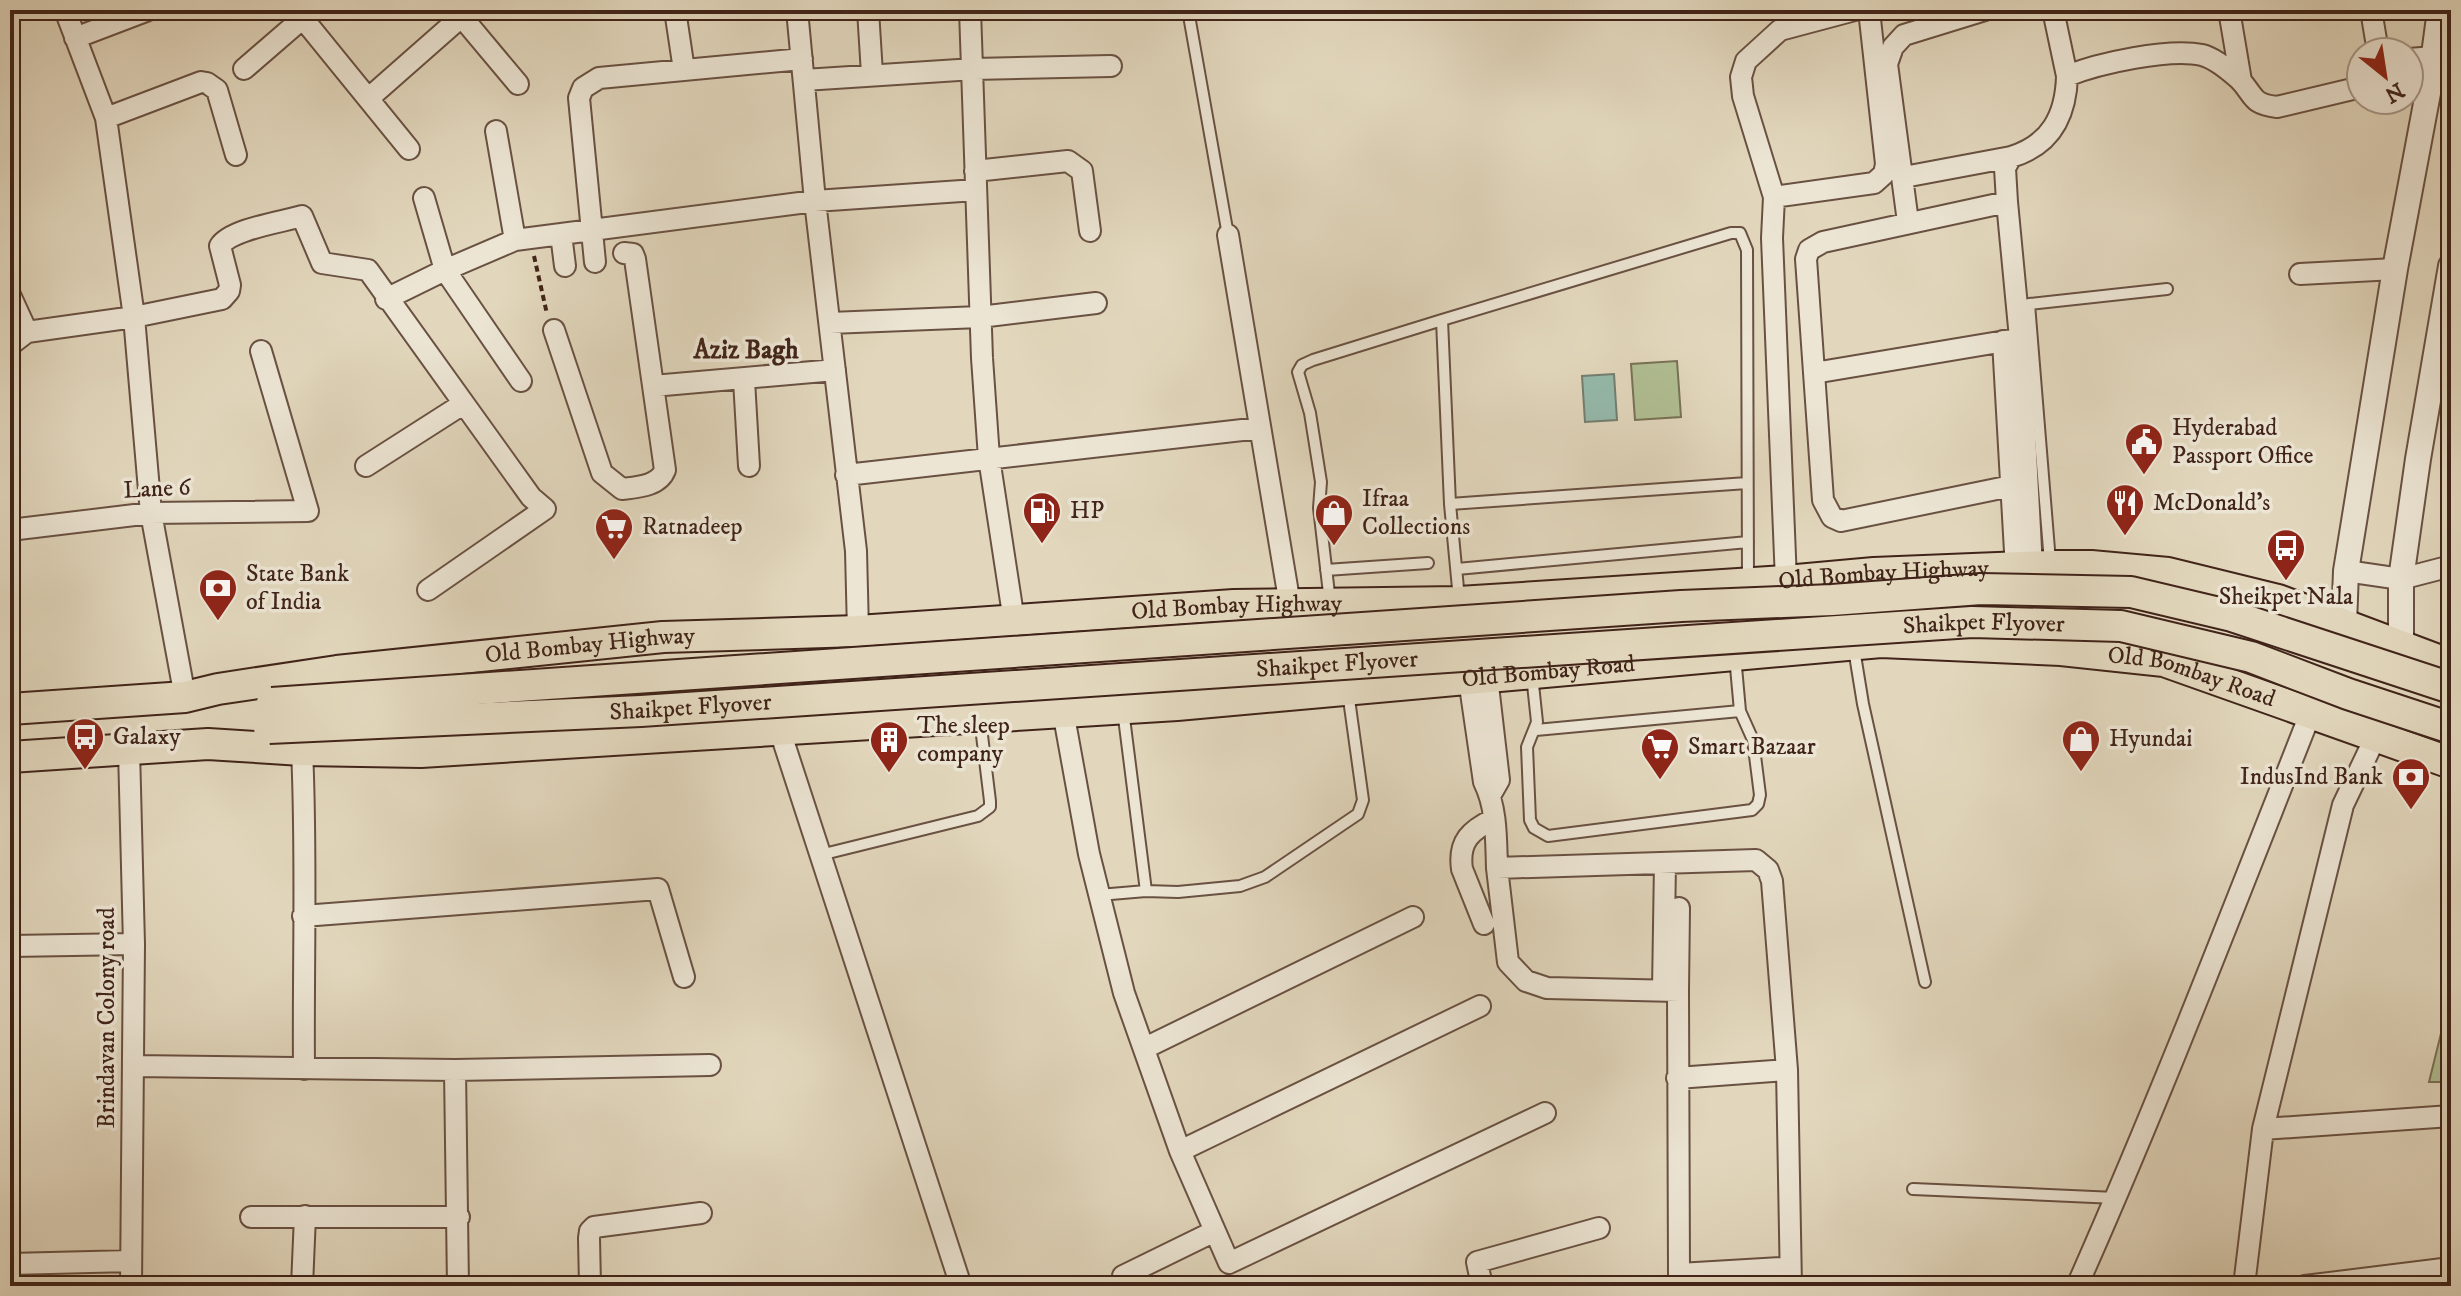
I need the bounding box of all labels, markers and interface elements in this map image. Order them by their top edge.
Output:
north arrow [2345,36,2425,116]
text: N [2380,76,2409,108]
district label: Aziz Bagh [692,334,799,367]
place label: Hyderabad Passport Office [2172,413,2314,471]
public building icon: Hyderabad Passport Office [2123,421,2165,476]
street label: Lane 6 [122,472,193,506]
restaurant icon: McDonald's [2104,482,2146,537]
place label: Ifraa Collections [1362,484,1470,542]
place label: McDonald's [2153,488,2270,518]
fuel station icon: HP [1021,490,1063,545]
shop icon: Ifraa Collections [1313,492,1355,547]
place label: HP [1070,496,1104,526]
supermarket icon: Ratnadeep [593,506,635,561]
place label: Ratnadeep [642,512,742,542]
bus stop icon: Sheikpet Nala [2265,527,2307,582]
street label: Old Bombay Highway [1777,553,1990,597]
place label: State Bank of India [246,559,349,617]
bank icon: State Bank of India [197,567,239,622]
place label: Sheikpet Nala [2219,582,2354,612]
street label: Old Bombay Highway [1130,589,1343,627]
street label: Shaikpet Flyover [1902,607,2065,642]
street label: Old Bombay Highway [483,621,696,670]
street label: Old Bombay Road [2106,640,2279,714]
street label: Shaikpet Flyover [1255,644,1419,685]
street label: Old Bombay Road [1461,649,1636,694]
street label: Shaikpet Flyover [609,687,772,727]
place label: The sleep company [917,711,1010,769]
bus stop icon: Galaxy [64,716,106,771]
shop icon: Hyundai [2060,718,2102,773]
building icon: The sleep company [868,719,910,774]
place label: Galaxy [113,722,181,752]
place label: Hyundai [2109,724,2192,754]
supermarket icon: Smart Bazaar [1639,726,1681,781]
place label: Smart Bazaar [1688,732,1816,762]
bank icon: IndusInd Bank [2390,756,2432,811]
place label: IndusInd Bank [2240,762,2383,792]
street label: Brindavan Colony road [92,907,122,1129]

